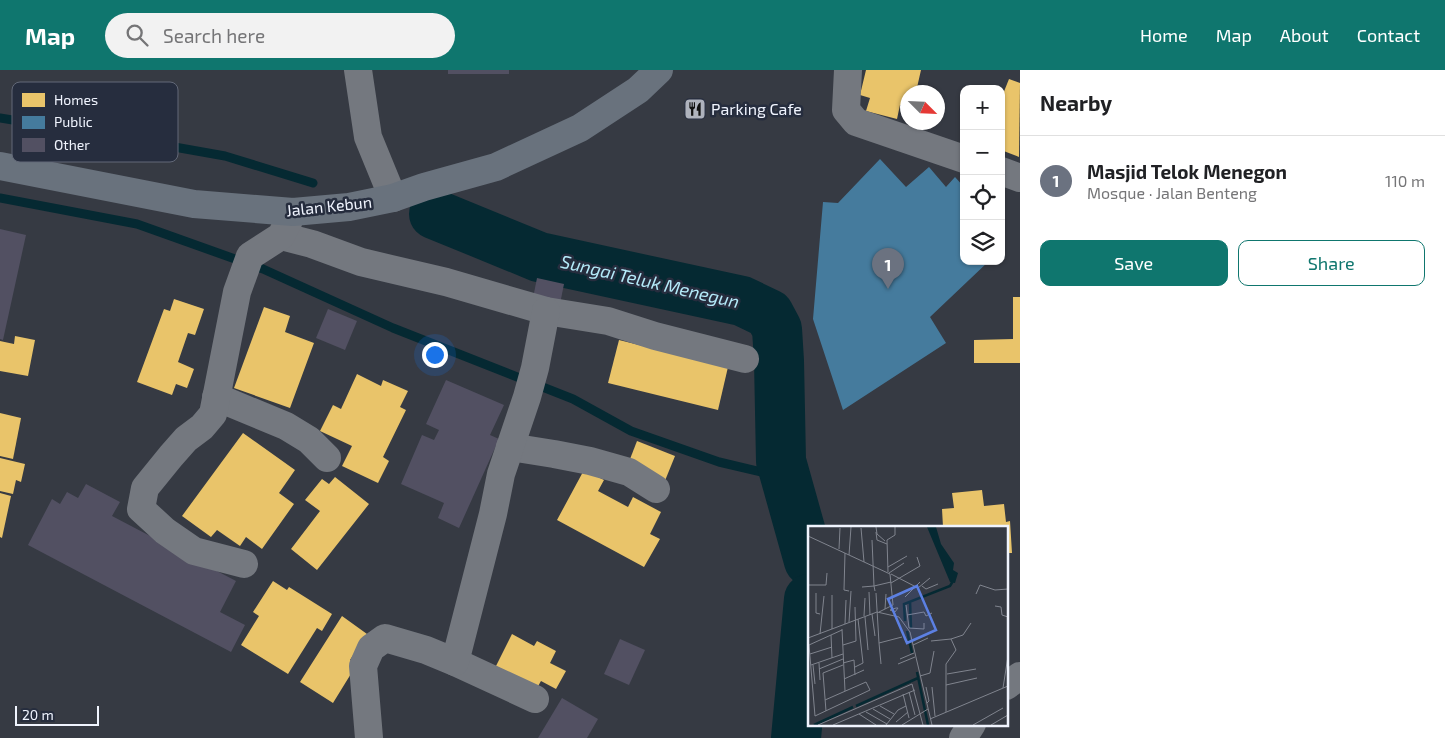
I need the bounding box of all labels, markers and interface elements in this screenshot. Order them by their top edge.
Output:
search box [105,13,455,58]
text: Map [25,21,75,50]
icon: search [123,21,151,49]
text: Search here [163,24,265,47]
text: Home [1140,24,1188,46]
text: Map [1216,24,1252,46]
text: About [1280,24,1329,46]
text: Contact [1357,24,1420,46]
legend [12,82,178,162]
north arrow [900,85,945,130]
map controls [960,85,1005,265]
button: + [960,85,1005,130]
text: Nearby [1040,90,1112,115]
text: Homes [54,91,98,108]
restaurant icon: Parking Cafe [683,97,707,121]
place label: Parking Cafe [711,99,802,118]
text: Public [54,113,93,130]
button: − [960,130,1005,175]
text: Other [54,136,90,153]
text: Masjid Telok Menegon [1087,160,1287,183]
text: 1 [1053,171,1059,190]
text: 110 m [1385,171,1425,190]
button: locate [960,175,1005,220]
text: Mosque · Jalan Benteng [1087,183,1257,202]
street label: Jalan Kebun [285,192,373,219]
button: layers [960,220,1005,265]
button: Save [1040,240,1228,286]
button: Share [1238,240,1425,286]
pin: 1 [872,248,904,289]
water label: Sungai Teluk Menegun [559,250,742,312]
your location [422,342,448,368]
inset map [808,526,1008,726]
scale bar [15,703,99,726]
text: 20 m [22,706,54,723]

